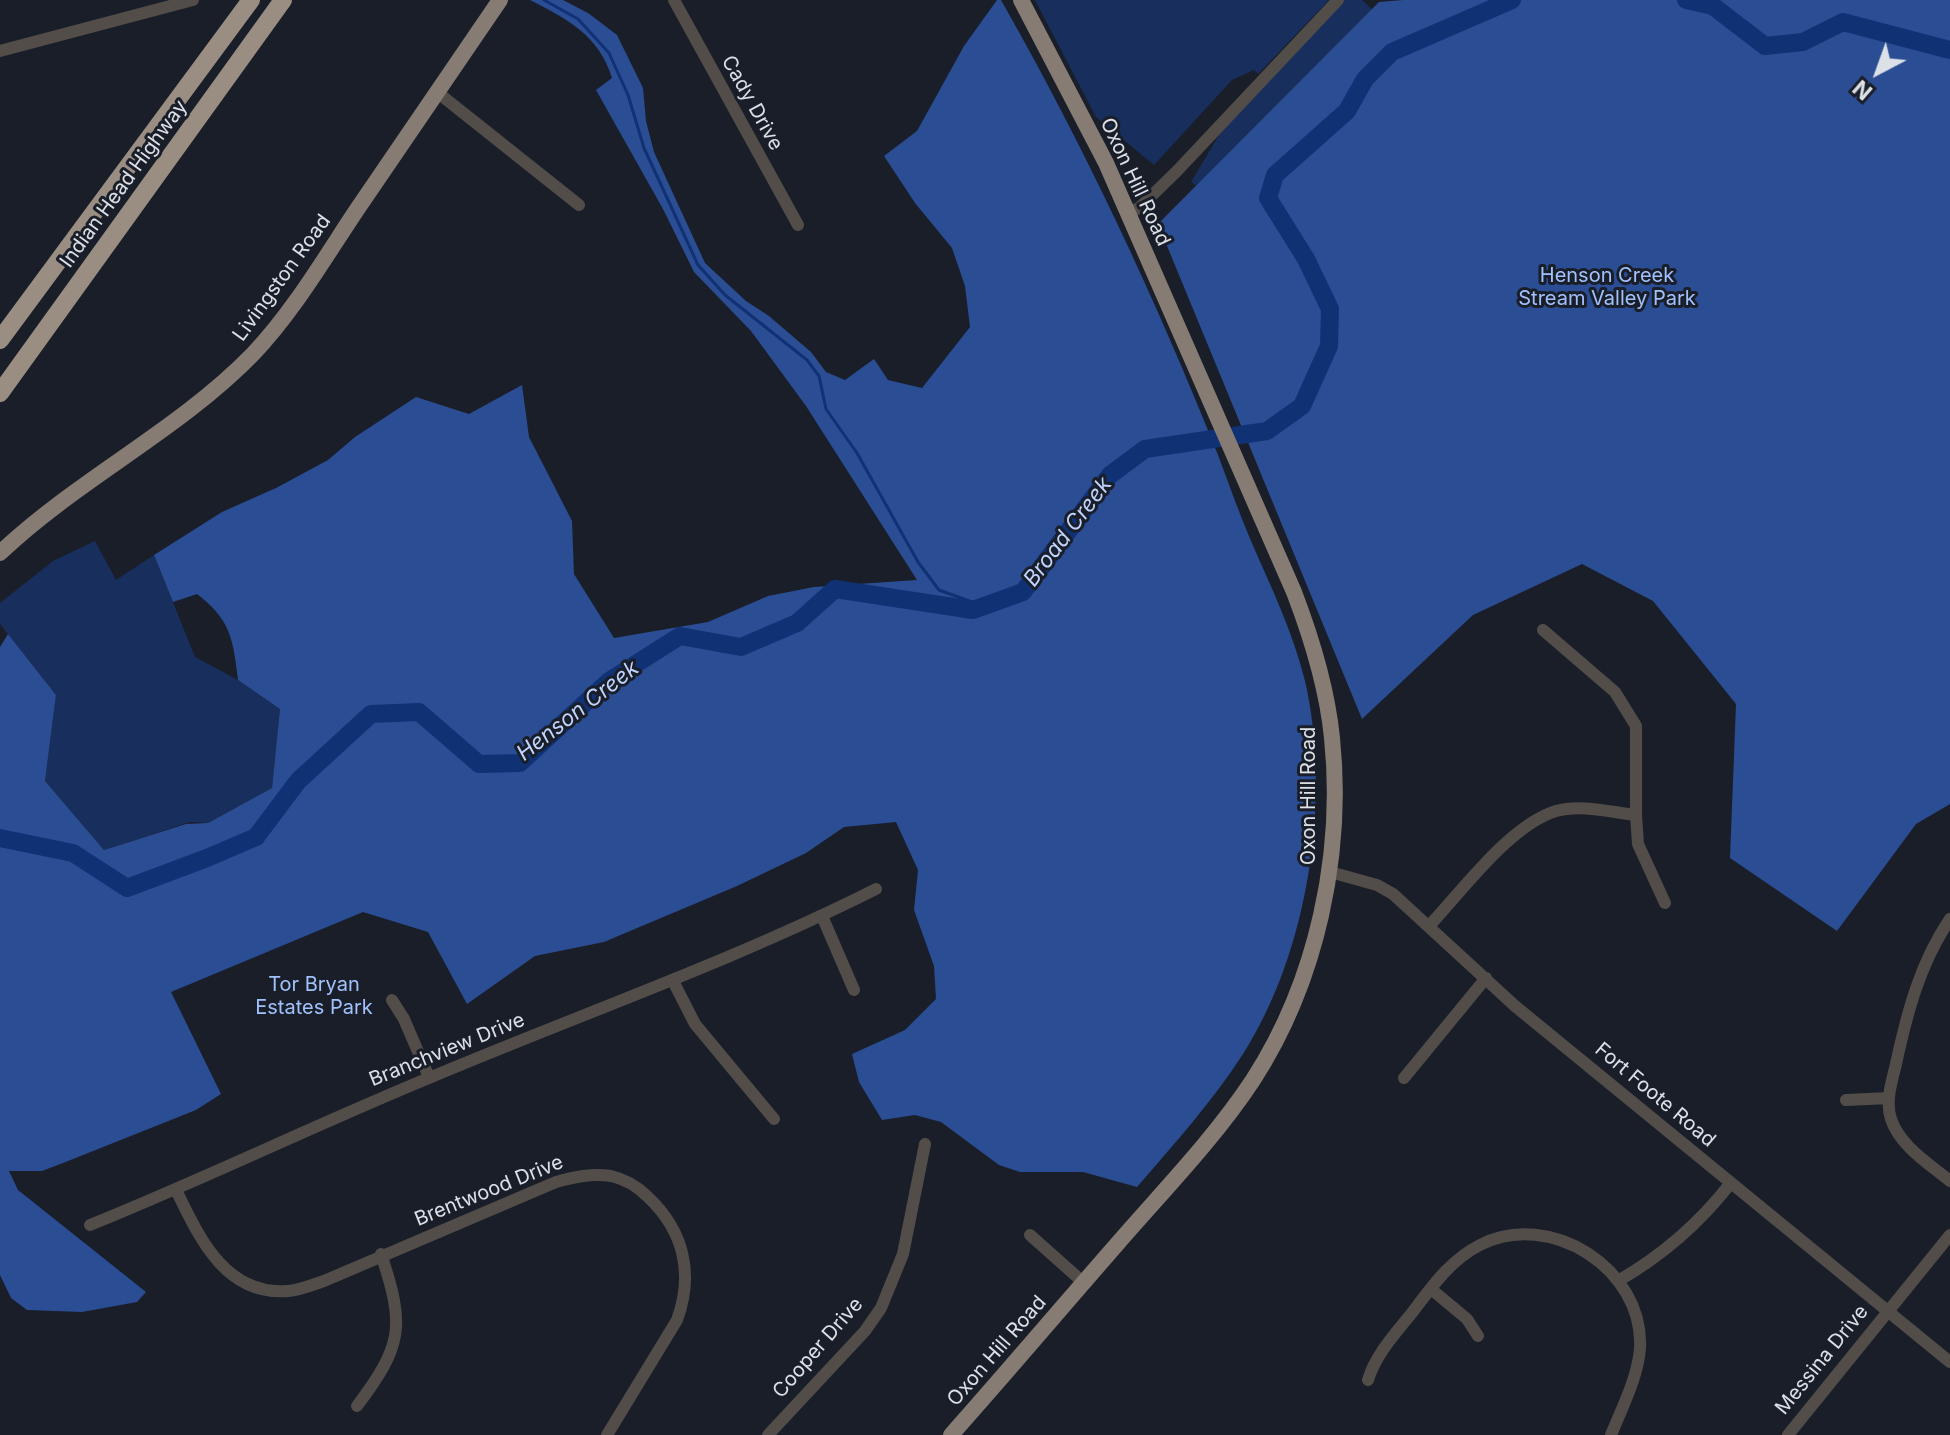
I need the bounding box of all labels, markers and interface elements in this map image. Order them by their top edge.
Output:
north arrow [1838,32,1918,112]
street label: Cady Drive [716,51,788,155]
text: N [1847,75,1877,105]
street label: Indian Head Highway [55,96,193,272]
street label: Oxon Hill Road [1095,114,1175,250]
street label: Livingston Road [228,210,336,346]
park label: Henson Creek Stream Valley Park [1518,264,1696,311]
water label: Broad Creek [1018,472,1118,592]
water label: Henson Creek [512,655,644,767]
street label: Oxon Hill Road [1297,727,1321,865]
park label: Tor Bryan Estates Park [255,973,373,1020]
street label: Branchview Drive [366,1008,528,1092]
street label: Fort Foote Road [1590,1038,1720,1152]
street label: Brentwood Drive [411,1150,567,1232]
street label: Oxon Hill Road [943,1291,1051,1411]
street label: Cooper Drive [768,1293,868,1403]
street label: Messina Drive [1771,1300,1873,1420]

